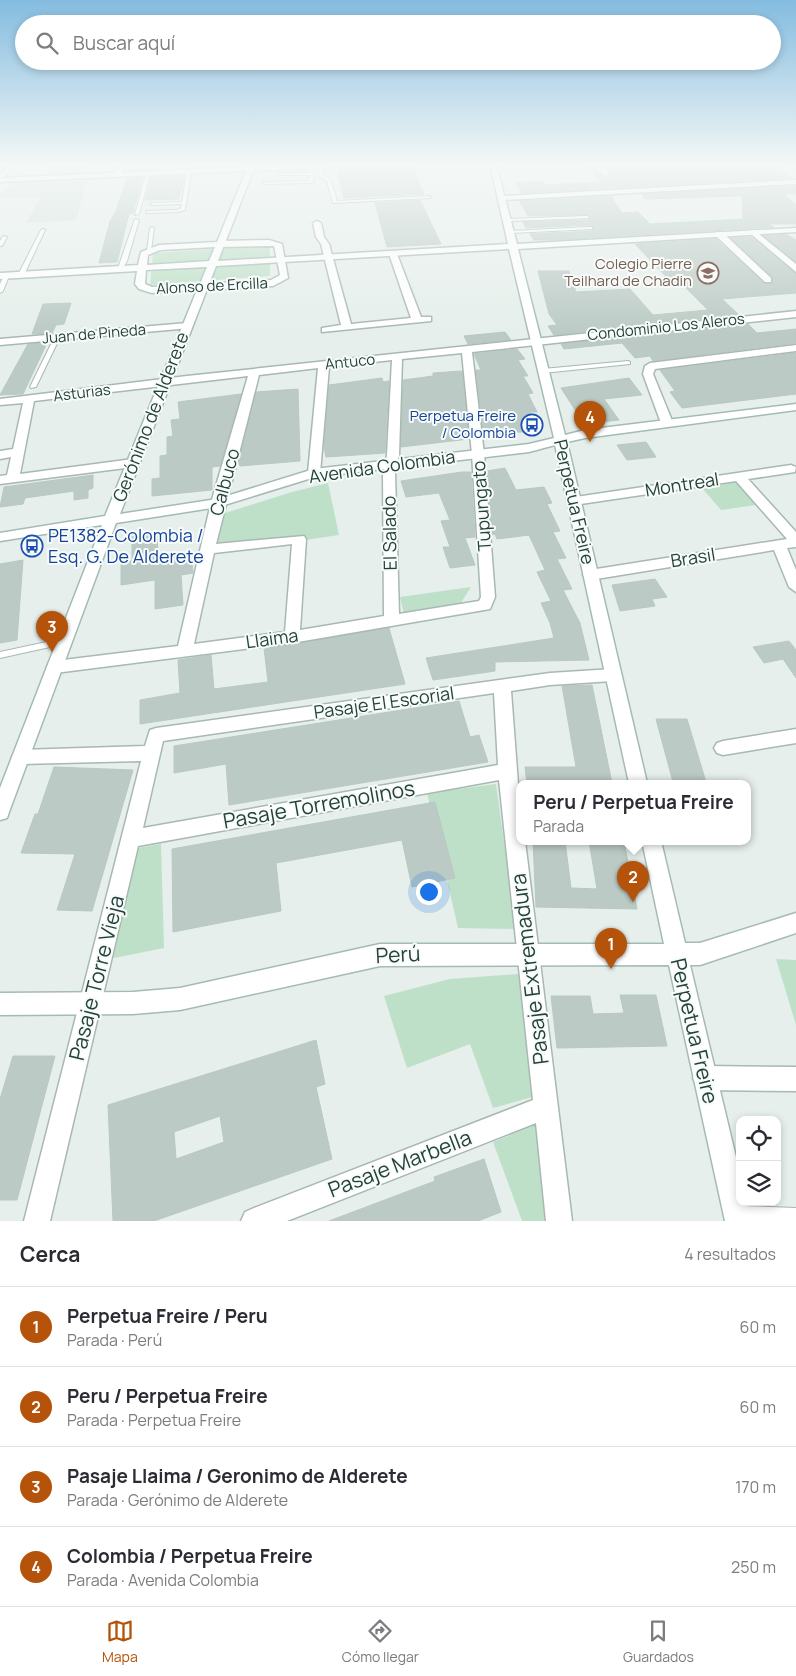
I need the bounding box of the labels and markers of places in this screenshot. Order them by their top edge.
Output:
place label: Colegio Pierre Teilhard de Chadin [564,253,692,291]
school or university icon: Colegio Pierre Teilhard de Chadin [696,261,720,285]
pin: 4 [574,401,606,442]
place label: Perpetua Freire / Colombia [410,405,516,443]
bus stop icon: Perpetua Freire / Colombia [520,413,544,437]
place label: PE1382-Colombia / Esq. G. De Alderete [48,523,204,568]
bus stop icon: PE1382-Colombia / Esq. G. De Alderete [20,534,44,558]
pin: 3 [36,611,68,652]
pin: 2 [617,861,649,902]
pin: 1 [595,928,627,969]

